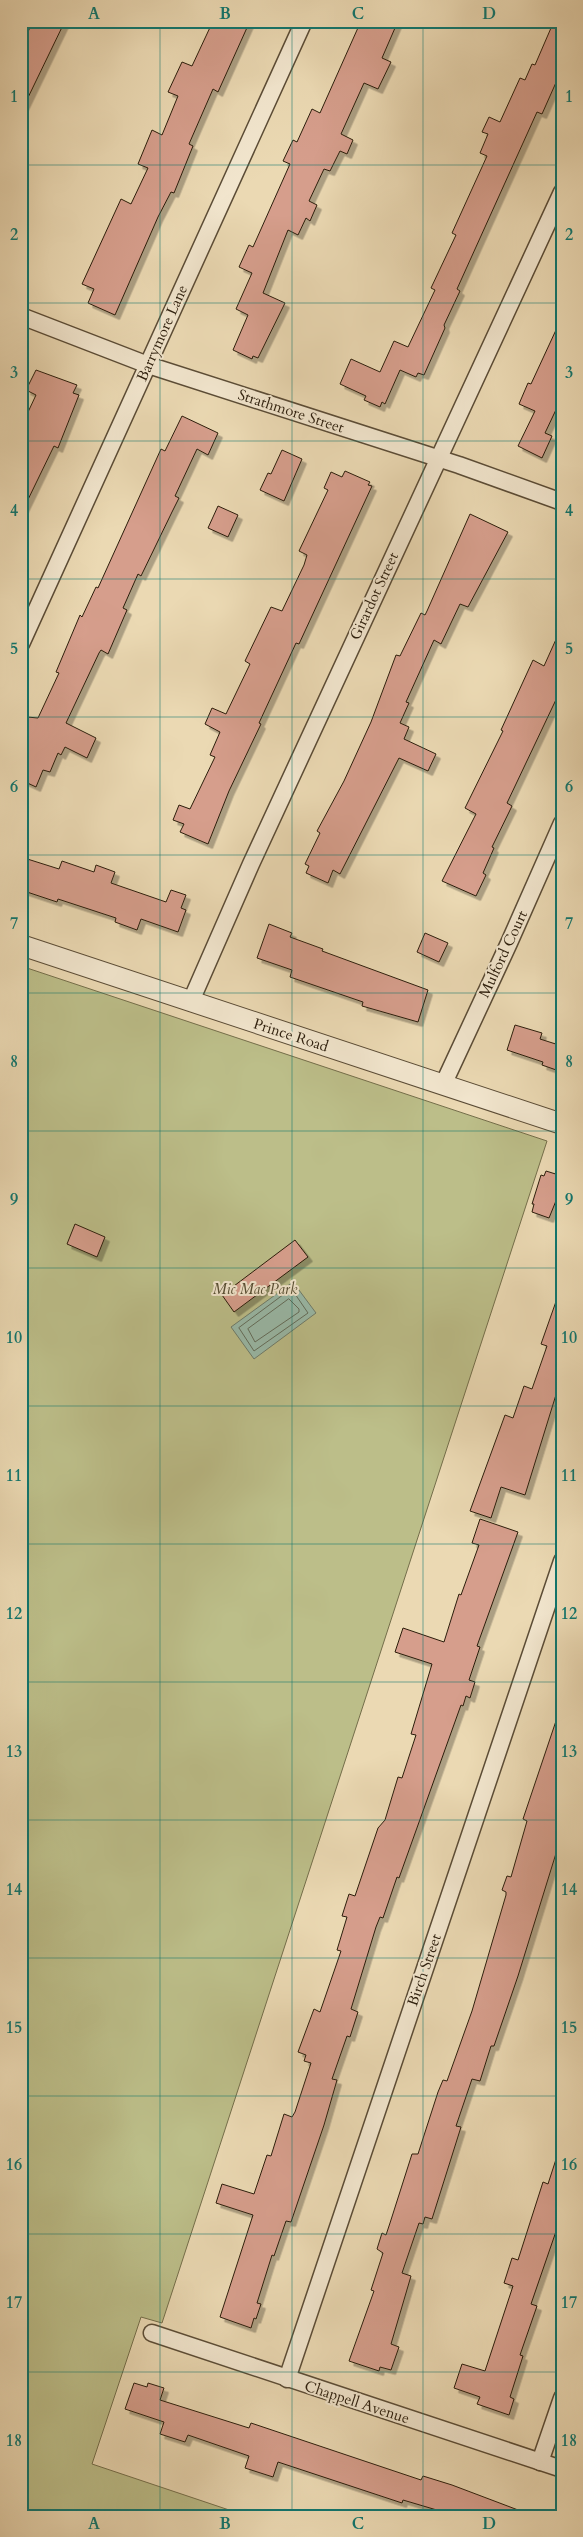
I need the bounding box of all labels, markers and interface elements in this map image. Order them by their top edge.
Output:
text: A [88,3,100,25]
text: B [219,3,231,25]
text: C [352,3,364,25]
text: D [482,3,496,25]
text: 1 [10,86,18,108]
text: 1 [565,86,573,108]
text: 2 [10,224,18,246]
text: 2 [565,224,573,246]
street label: Barrymore Lane [132,281,192,384]
text: 3 [10,362,18,384]
text: 3 [565,362,573,384]
street label: Strathmore Street [235,384,347,438]
text: 4 [10,500,18,522]
text: 4 [565,500,573,522]
street label: Girardot Street [345,549,403,643]
text: 5 [10,638,18,660]
text: 5 [565,638,573,660]
text: 6 [10,776,18,798]
text: 6 [565,776,573,798]
street label: Mulford Court [474,907,532,1001]
text: 7 [10,913,18,935]
text: 7 [565,913,573,935]
street label: Prince Road [251,1013,331,1057]
text: 8 [10,1051,18,1073]
text: 8 [565,1051,573,1073]
text: 9 [10,1189,18,1211]
text: 9 [565,1189,573,1211]
park label: Mic Mac Park [213,1279,298,1299]
text: 10 [6,1327,22,1349]
text: 10 [561,1327,577,1349]
text: 11 [6,1465,22,1487]
text: 11 [561,1465,577,1487]
text: 12 [6,1603,22,1625]
text: 12 [561,1603,577,1625]
text: 13 [6,1741,22,1763]
text: 13 [561,1741,577,1763]
text: 14 [6,1879,22,1901]
text: 14 [561,1879,577,1901]
street label: Birch Street [402,1931,446,2009]
text: 15 [6,2017,22,2039]
text: 15 [561,2017,577,2039]
text: 16 [6,2154,22,2176]
text: 16 [561,2154,577,2176]
text: 17 [6,2292,22,2314]
text: 17 [561,2292,577,2314]
street label: Chappell Avenue [302,2376,412,2428]
text: 18 [6,2430,22,2452]
text: 18 [561,2430,577,2452]
text: A [88,2513,100,2535]
text: B [219,2513,231,2535]
text: C [352,2513,364,2535]
text: D [482,2513,496,2535]

